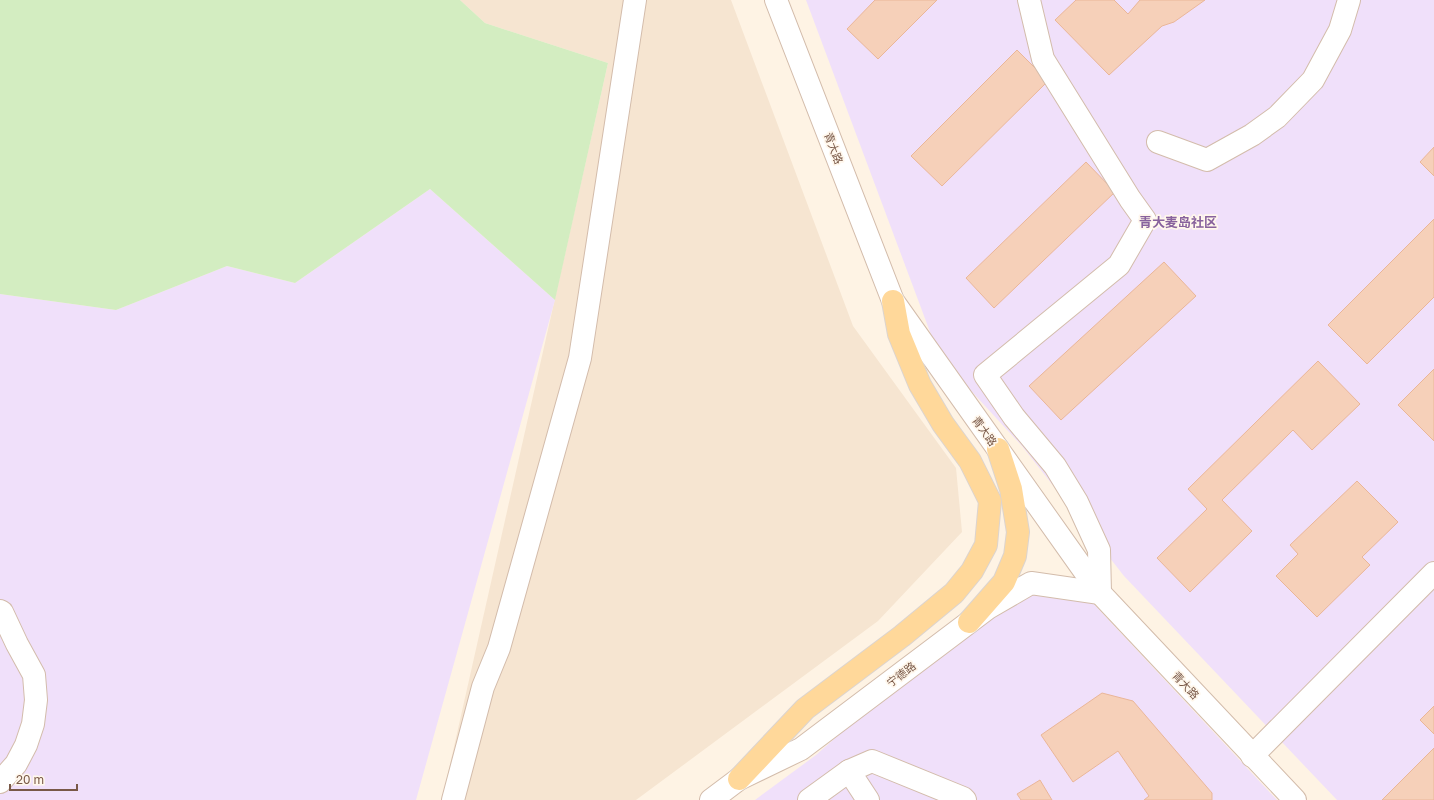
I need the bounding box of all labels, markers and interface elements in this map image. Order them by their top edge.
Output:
street label: 青大路 [822,130,846,166]
district label: 青大麦岛社区 [1139,214,1217,230]
street label: 青大路 [970,414,1000,448]
street label: 宁德路 [884,659,918,689]
street label: 青大路 [1170,668,1202,702]
scale bar [10,766,77,792]
text: 20 m [16,772,44,787]

